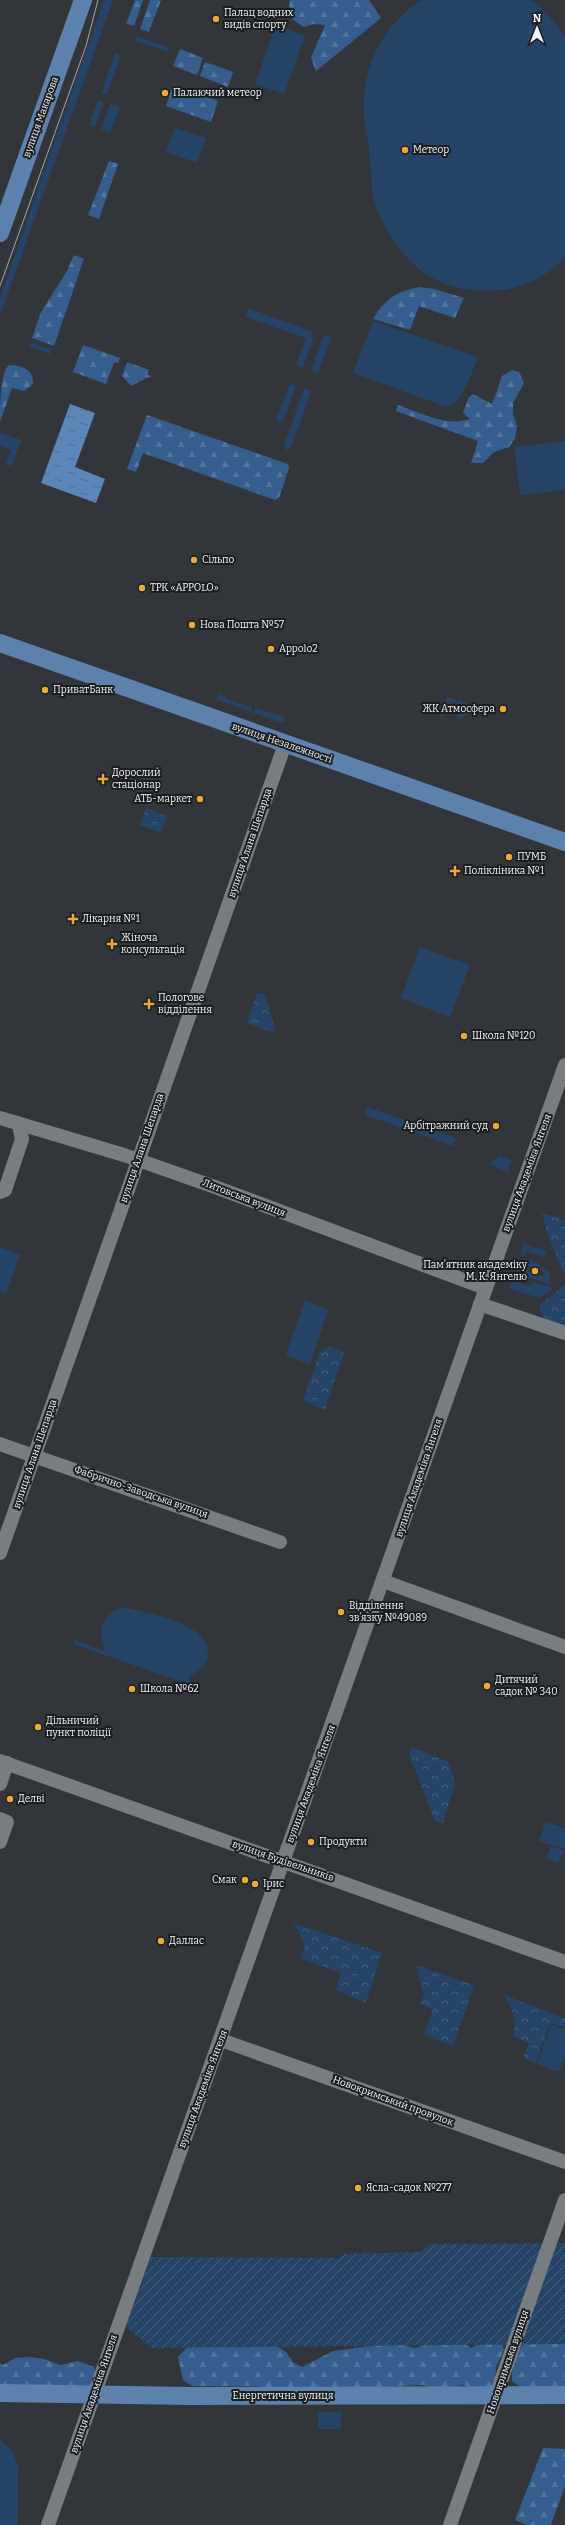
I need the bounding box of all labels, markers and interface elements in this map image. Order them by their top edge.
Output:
place label: Палац водних видів спорту [224,7,294,31]
north arrow [517,8,557,48]
text: N [533,12,542,25]
marker: Палац водних видів спорту [211,14,221,24]
street label: вулиця Макарова [21,74,61,159]
place label: Палаючий метеор [173,87,262,99]
marker: Палаючий метеор [160,88,170,98]
place label: Метеор [413,144,449,156]
marker: Метеор [400,145,410,155]
place label: Сільпо [202,554,235,566]
marker: Сільпо [189,555,199,565]
place label: ТРК «APPOLO» [150,582,219,594]
marker: ТРК «APPOLO» [137,583,147,593]
place label: Нова Пошта №57 [200,619,284,631]
marker: Нова Пошта №57 [187,620,197,630]
place label: Appolo2 [279,643,318,655]
marker: Appolo2 [266,644,276,654]
place label: ПриватБанк [53,684,113,696]
marker: ПриватБанк [40,685,50,695]
place label: ЖК Атмосфера [422,703,496,715]
marker: ЖК Атмосфера [498,704,508,714]
street label: вулиця Незалежності [230,720,334,766]
place label: Дорослий стаціонар [112,767,161,791]
marker: Дорослий стаціонар [97,773,109,785]
street label: вулиця Алана Шепарда [226,786,275,899]
place label: АТБ-маркет [134,793,192,805]
marker: АТБ-маркет [195,794,205,804]
place label: ПУМБ [517,851,546,863]
marker: ПУМБ [504,852,514,862]
marker: Полікліника №1 [449,865,461,877]
place label: Полікліника №1 [464,865,544,877]
marker: Лікарня №1 [67,913,79,925]
place label: Лікарня №1 [82,913,140,925]
place label: Жіноча консультація [121,932,185,956]
marker: Жіноча консультація [106,938,118,950]
place label: Пологове відділення [158,992,212,1016]
marker: Пологове відділення [143,998,155,1010]
place label: Школа №120 [472,1030,535,1042]
marker: Школа №120 [459,1031,469,1041]
street label: вулиця Алана Шепарда [118,1091,167,1204]
street label: вулиця Академіка Янгеля [500,1112,554,1234]
place label: Арбітражний суд [403,1119,488,1132]
marker: Арбітражний суд [491,1121,501,1131]
street label: Литовська вулиця [201,1177,288,1220]
place label: Пам'ятник академіку М. К. Янгелю [423,1259,528,1283]
marker: Пам'ятник академіку М. К. Янгелю [530,1266,540,1276]
street label: вулиця Алана Шепарда [11,1397,60,1510]
street label: вулиця Академіка Янгеля [393,1417,445,1539]
street label: Фабрично-Заводська вулиця [73,1462,210,1521]
place label: Відділення зв’язку №49089 [349,1600,427,1624]
marker: Відділення зв’язку №49089 [336,1607,346,1617]
place label: Дитячий садок № 340 [495,1674,558,1698]
marker: Дитячий садок № 340 [482,1681,492,1691]
place label: Школа №62 [140,1683,199,1695]
marker: Школа №62 [127,1684,137,1694]
place label: Дільничий пункт поліції [46,1715,111,1739]
marker: Дільничий пункт поліції [33,1722,43,1732]
street label: вулиця Академіка Янгеля [284,1723,338,1845]
place label: Делві [18,1793,45,1805]
marker: Делві [5,1794,15,1804]
place label: Продукти [319,1836,367,1848]
marker: Продукти [306,1837,316,1847]
street label: вулиця Будівельників [231,1838,336,1884]
place label: Смак [212,1874,237,1886]
marker: Смак [240,1875,250,1885]
place label: Ірис [263,1878,284,1890]
marker: Ірис [250,1879,260,1889]
place label: Даллас [169,1935,204,1947]
marker: Даллас [156,1936,166,1946]
street label: вулиця Академіка Янгеля [176,2028,230,2150]
street label: Новокримський провулок [331,2074,455,2129]
place label: Ясла-садок №277 [366,2182,452,2194]
marker: Ясла-садок №277 [353,2183,363,2193]
street label: Новокримська вулиця [485,2308,532,2415]
street label: вулиця Академіка Янгеля [68,2333,120,2455]
street label: Енергетична вулиця [233,2390,334,2402]

